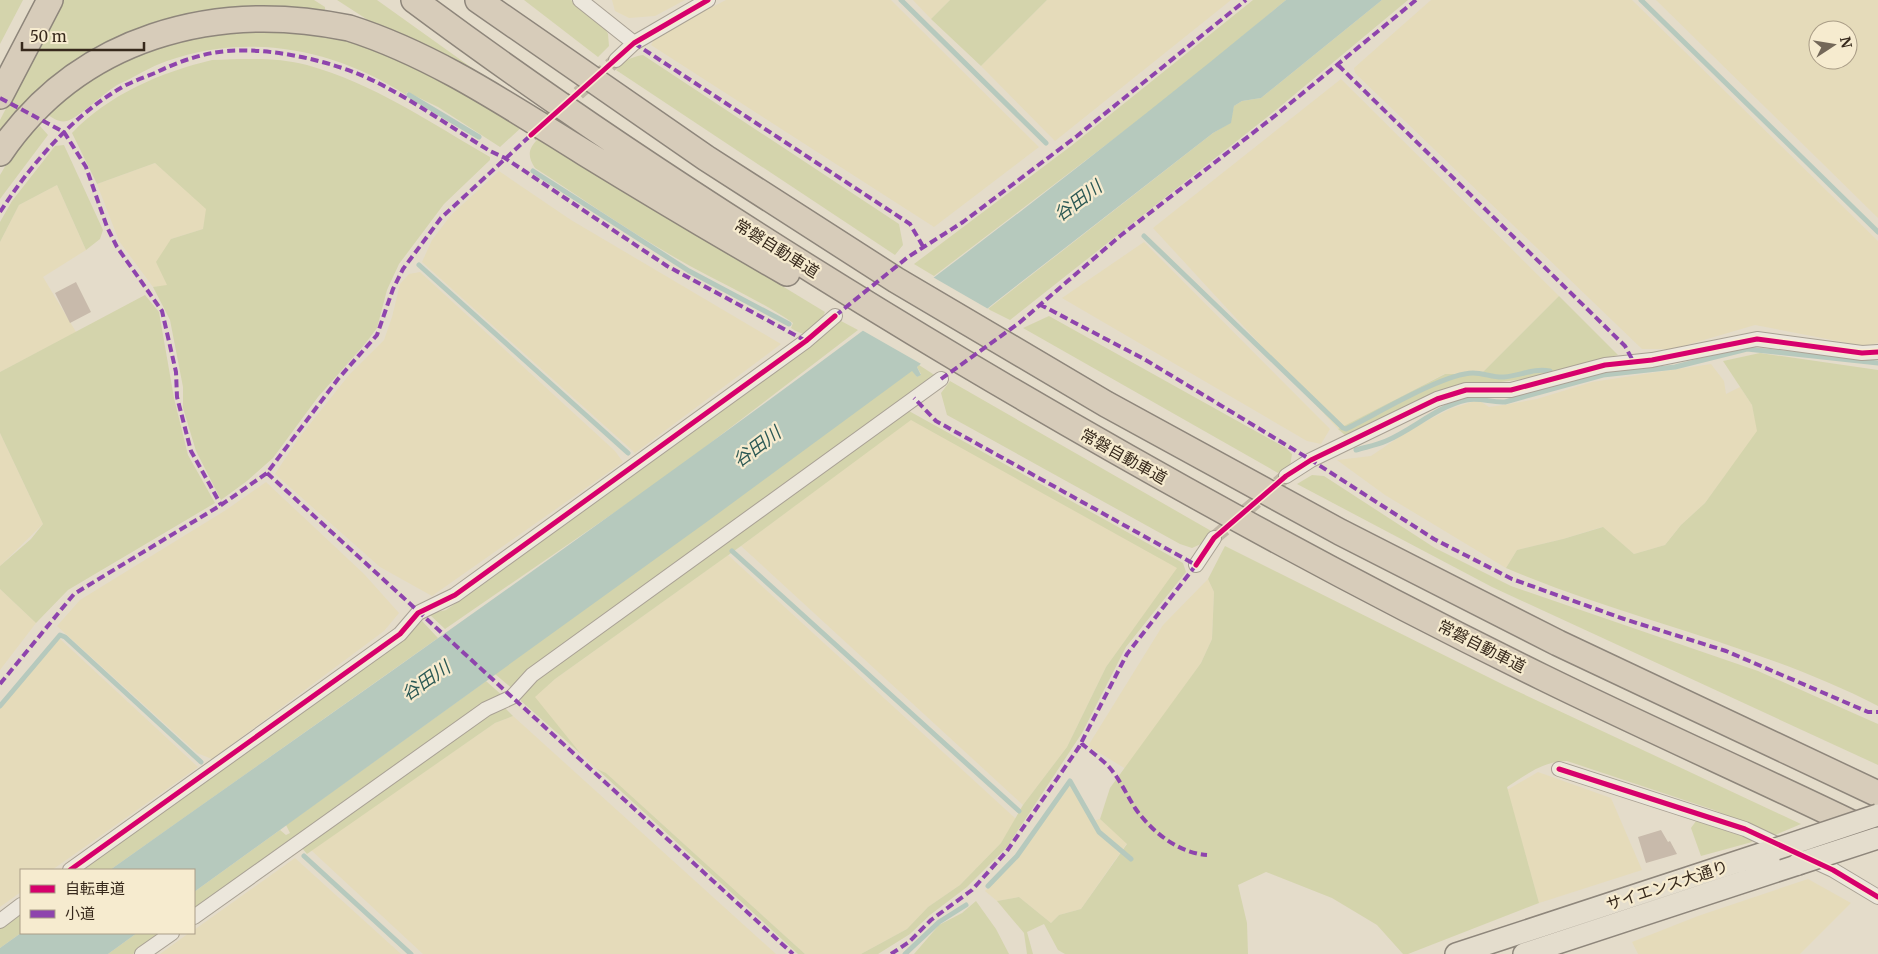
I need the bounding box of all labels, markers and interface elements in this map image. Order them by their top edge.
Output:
scale bar [22,20,145,52]
north arrow [1808,20,1858,70]
text: 50 m [30,27,67,46]
text: N [1836,35,1856,50]
water label: 谷田川 [1049,174,1108,226]
street label: 常磐自動車道 [731,214,823,282]
water label: 谷田川 [728,420,787,472]
street label: 常磐自動車道 [1077,424,1171,488]
street label: 常磐自動車道 [1435,615,1529,677]
water label: 谷田川 [397,655,456,705]
street label: サイエンス大通り [1603,856,1731,914]
legend [20,869,195,934]
text: 自転車道 [65,879,125,898]
text: 小道 [65,904,95,923]

